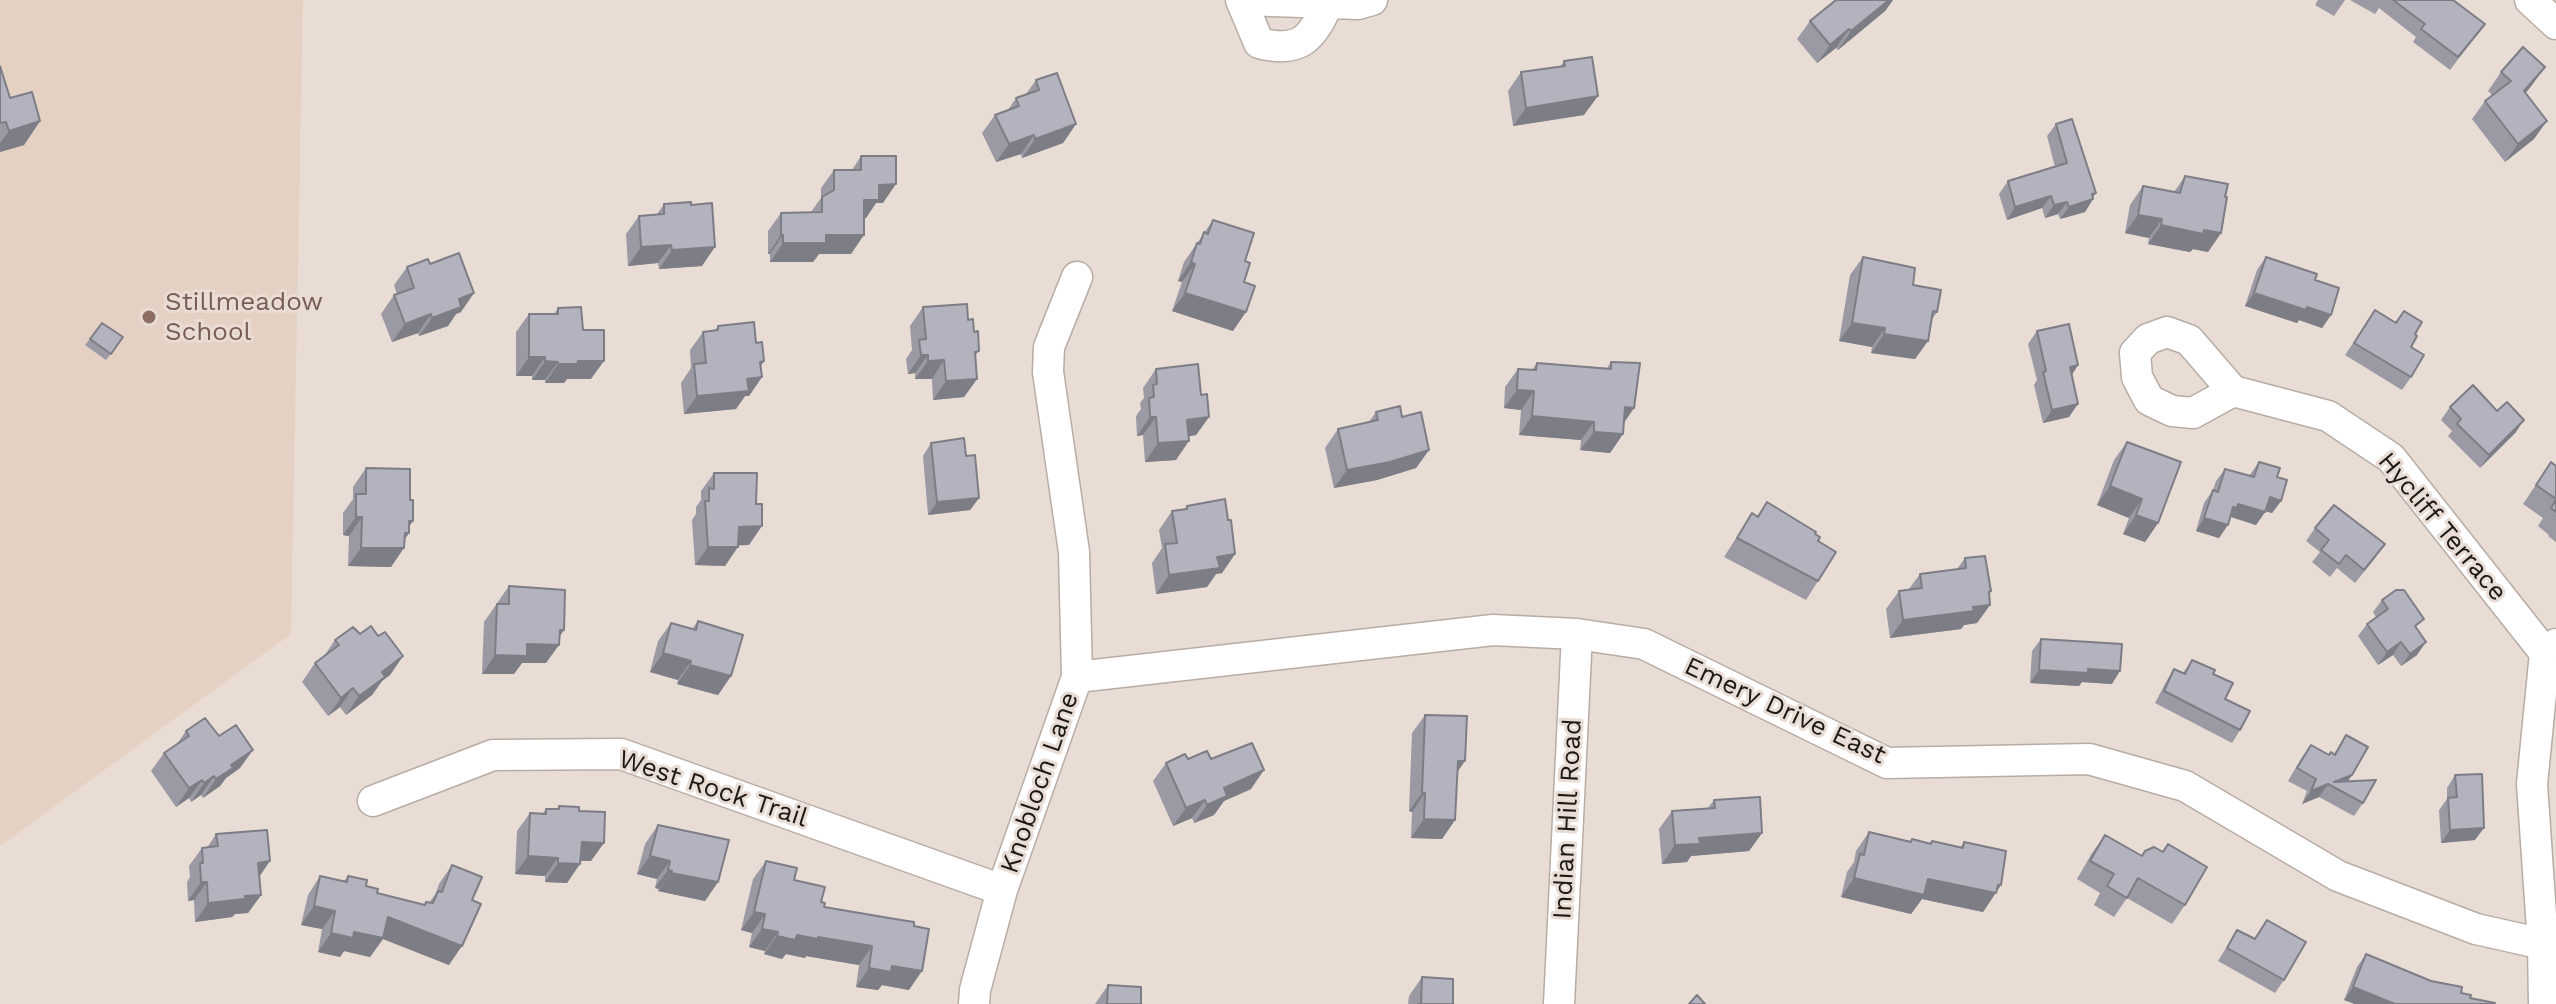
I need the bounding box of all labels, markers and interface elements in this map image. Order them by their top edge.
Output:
place label: Stillmeadow School [165,286,323,348]
marker: Stillmeadow School [140,308,158,326]
street label: Hycliff Terrace [2371,446,2513,608]
street label: Emery Drive East [1679,651,1891,771]
street label: Knobloch Lane [994,688,1086,878]
street label: Indian Hill Road [1547,718,1589,920]
street label: West Rock Trail [615,744,811,834]

